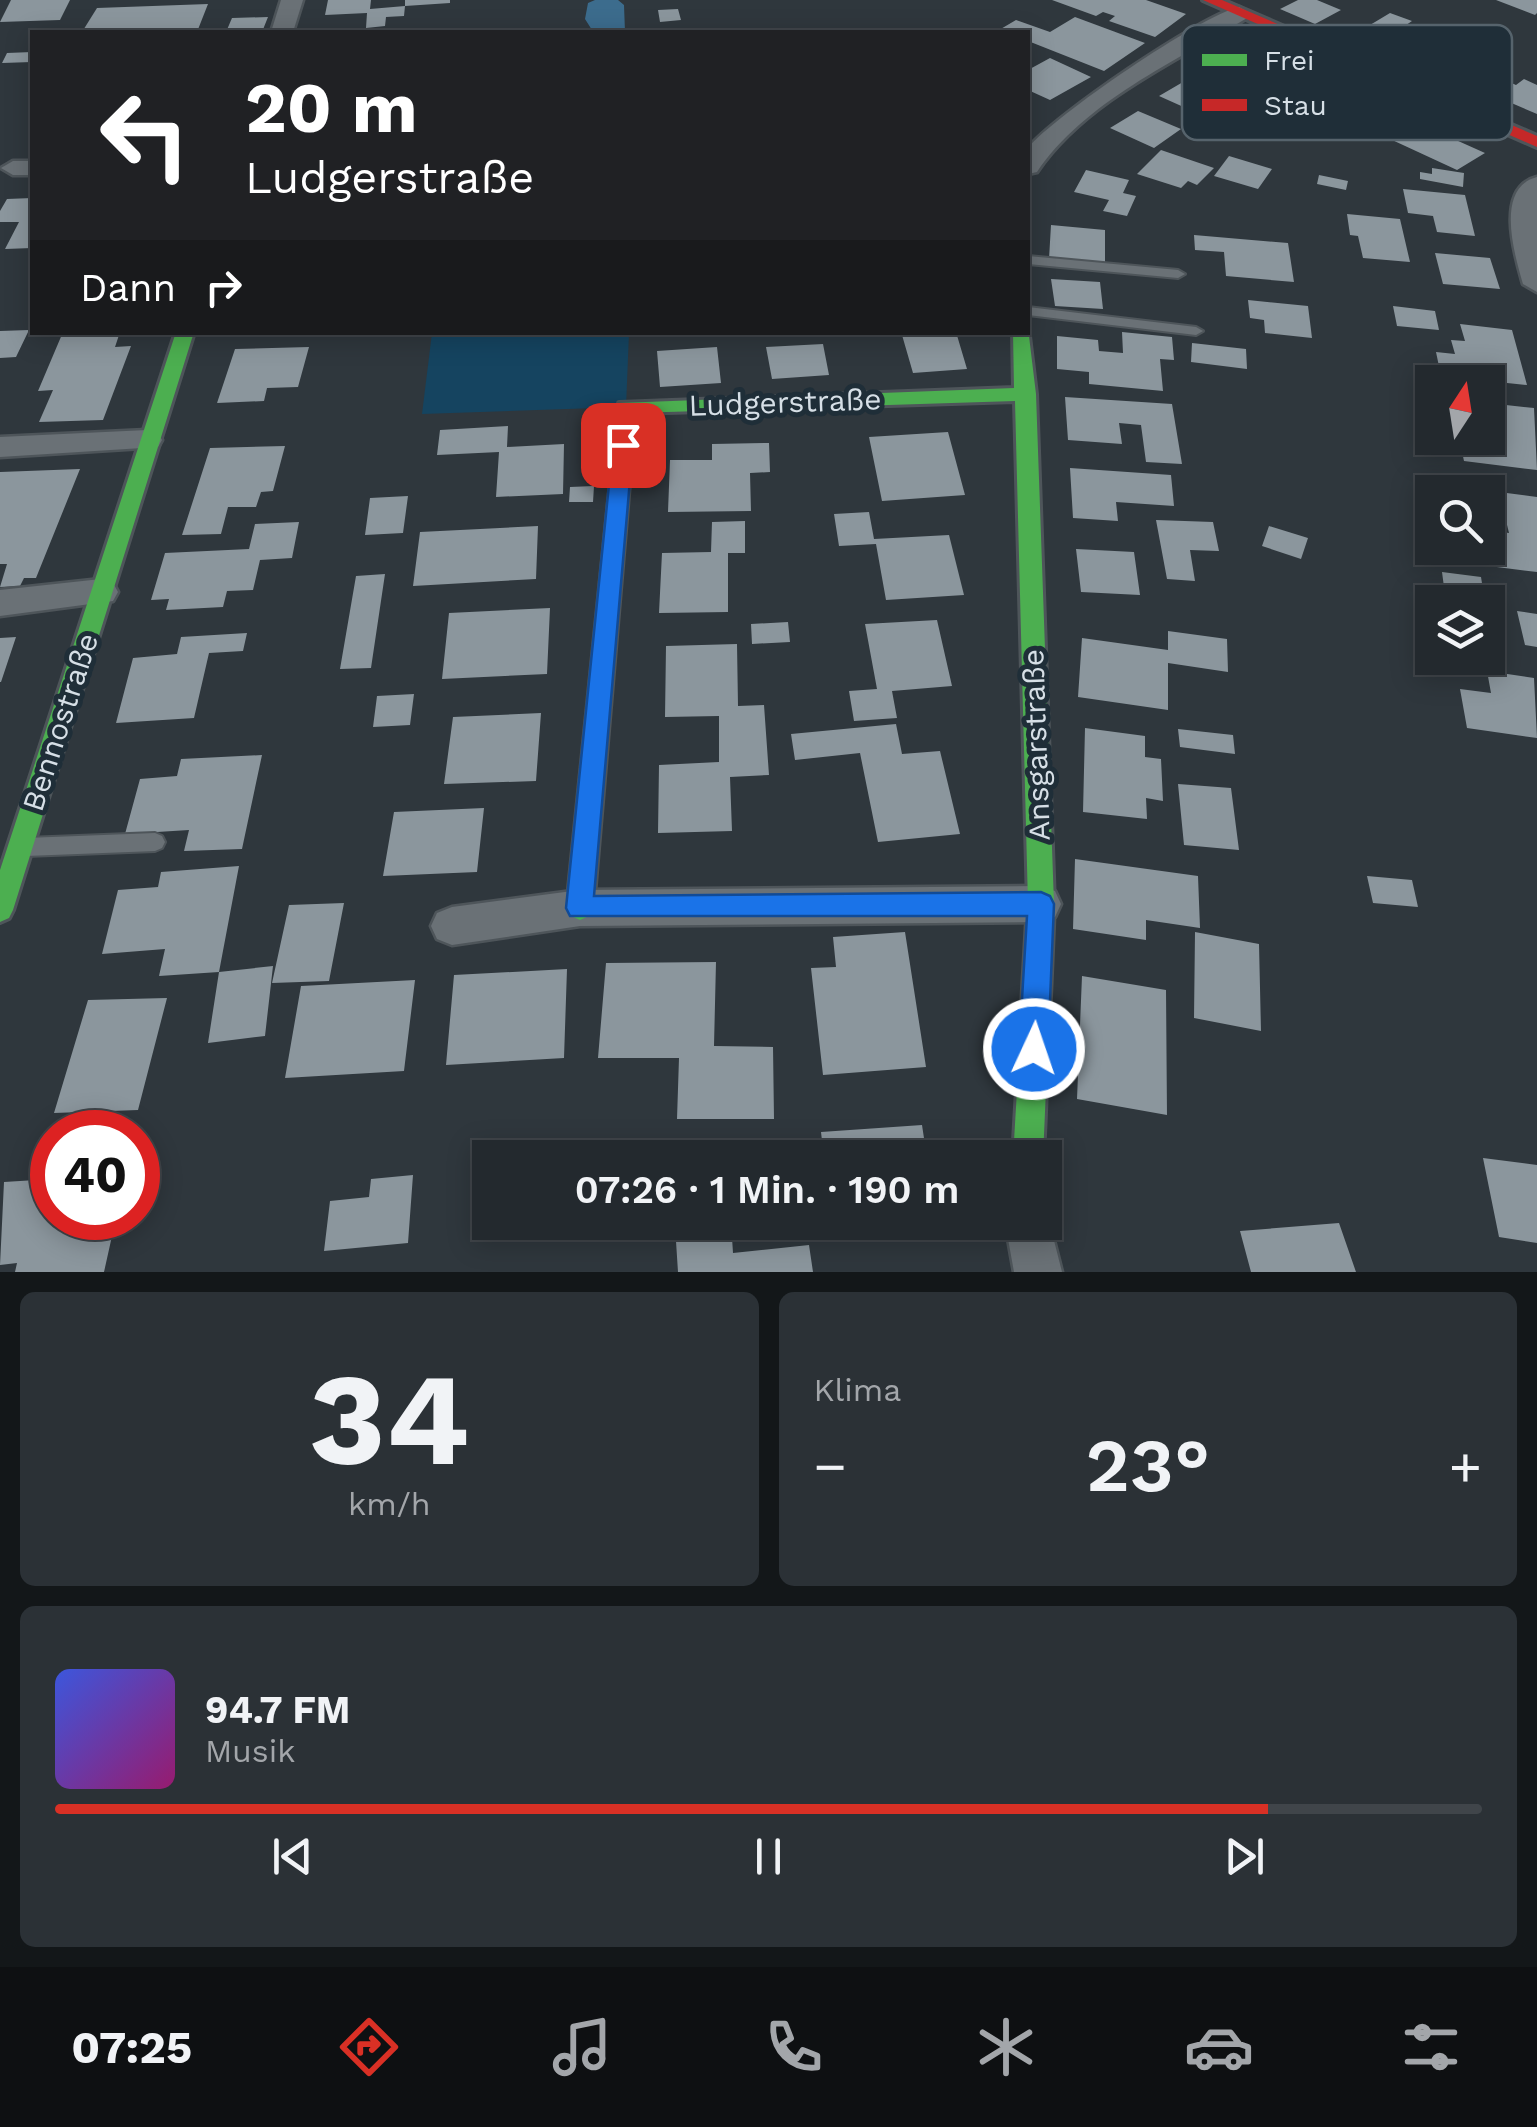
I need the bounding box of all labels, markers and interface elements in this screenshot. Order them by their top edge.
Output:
legend [1182,25,1512,140]
text: Frei [1264,44,1315,77]
text: 20 m [245,67,418,149]
icon: left [80,70,210,200]
text: Stau [1264,89,1327,122]
text: Ludgerstraße [245,151,534,204]
icon: right [196,260,251,315]
text: Dann [80,266,176,310]
north arrow [1415,365,1505,455]
map controls [1415,365,1505,675]
street label: Ludgerstraße [688,381,882,423]
pin [581,403,666,488]
icon: arrive [596,418,651,473]
button: search [1415,475,1505,565]
button: layers [1415,585,1505,675]
street label: Bennostraße [15,629,105,815]
street label: Ansgarstraße [1015,649,1057,841]
position arrow [982,997,1086,1101]
speed limit sign: 40 [30,1110,160,1240]
text: 07:26 · 1 Min. · 190 m [575,1168,959,1212]
text: 34 [309,1343,470,1496]
text: Klima [814,1371,901,1409]
text: 23° [1085,1421,1210,1509]
text: − [814,1434,847,1498]
text: + [1449,1434,1482,1498]
text: km/h [348,1485,430,1523]
text: 94.7 FM [205,1688,350,1732]
text: Musik [205,1732,295,1770]
icon: previous [265,1829,320,1884]
icon: pause [741,1829,796,1884]
icon: next [1217,1829,1272,1884]
icon: directions [334,2012,404,2082]
icon: music [547,2012,617,2082]
icon: phone [759,2012,829,2082]
icon: climate [971,2012,1041,2082]
icon: car [1184,2012,1254,2082]
icon: filters [1396,2012,1466,2082]
text: 07:25 [71,2021,192,2074]

